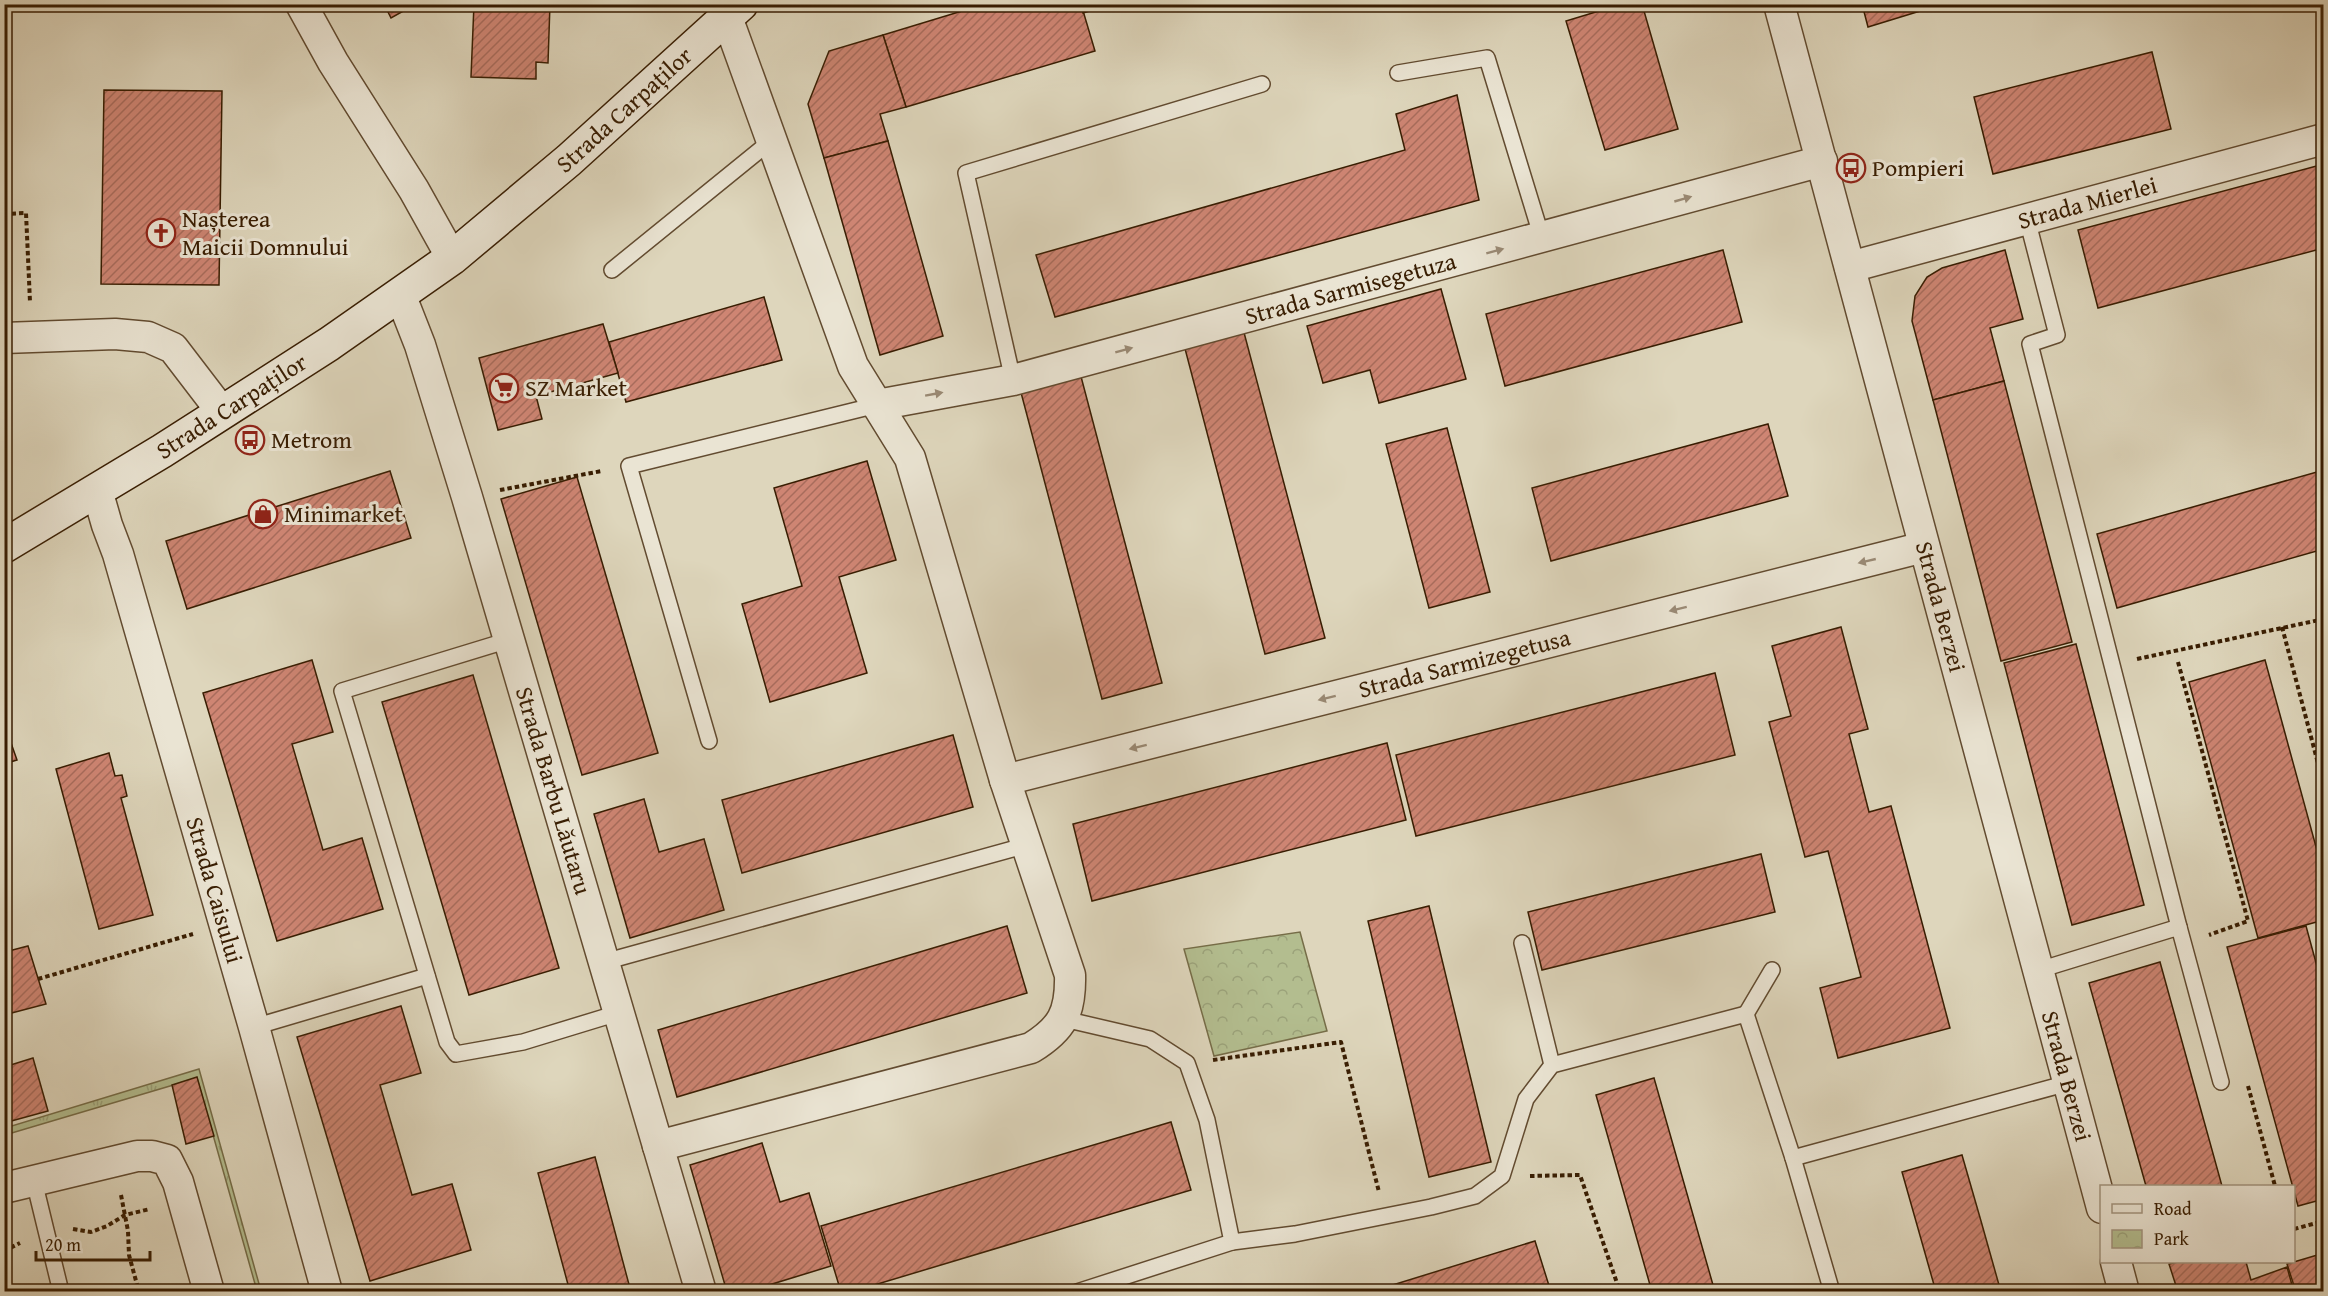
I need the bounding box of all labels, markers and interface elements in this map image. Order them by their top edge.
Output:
street label: Strada Carpaților [548,38,700,181]
place label: Pompieri [1872,150,1965,185]
bus stop icon: Pompieri [1835,152,1867,184]
street label: Strada Mierlei [2014,167,2161,238]
one-way arrow [1674,194,1692,203]
place label: Nașterea Maicii Domnului [182,201,349,264]
church icon: Nașterea Maicii Domnului [145,217,177,249]
street label: Strada Sarmisegetuza [1241,243,1461,333]
one-way arrow [1486,245,1504,255]
street label: Strada Carpaților [149,344,314,467]
one-way arrow [1115,345,1133,354]
place label: SZ Market [525,370,628,405]
supermarket icon: SZ Market [488,372,520,404]
one-way arrow [925,389,944,398]
place label: Metrom [271,422,352,457]
bus stop icon: Metrom [234,424,266,456]
place label: Minimarket [284,496,403,531]
shop icon: Minimarket [247,498,279,530]
street label: Strada Berzei [1907,537,1975,676]
one-way arrow [1858,556,1877,566]
one-way arrow [1669,604,1688,614]
street label: Strada Sarmizegetusa [1355,619,1575,707]
street label: Strada Barbu Lăutaru [507,682,601,899]
one-way arrow [1317,694,1336,704]
one-way arrow [1129,742,1147,752]
street label: Strada Caisului [177,813,253,967]
street label: Strada Berzei [2033,1007,2101,1145]
legend [2100,1185,2295,1263]
text: Road [2154,1195,2192,1222]
scale bar [36,1224,150,1262]
text: Park [2154,1225,2190,1252]
text: 20 m [45,1231,81,1258]

